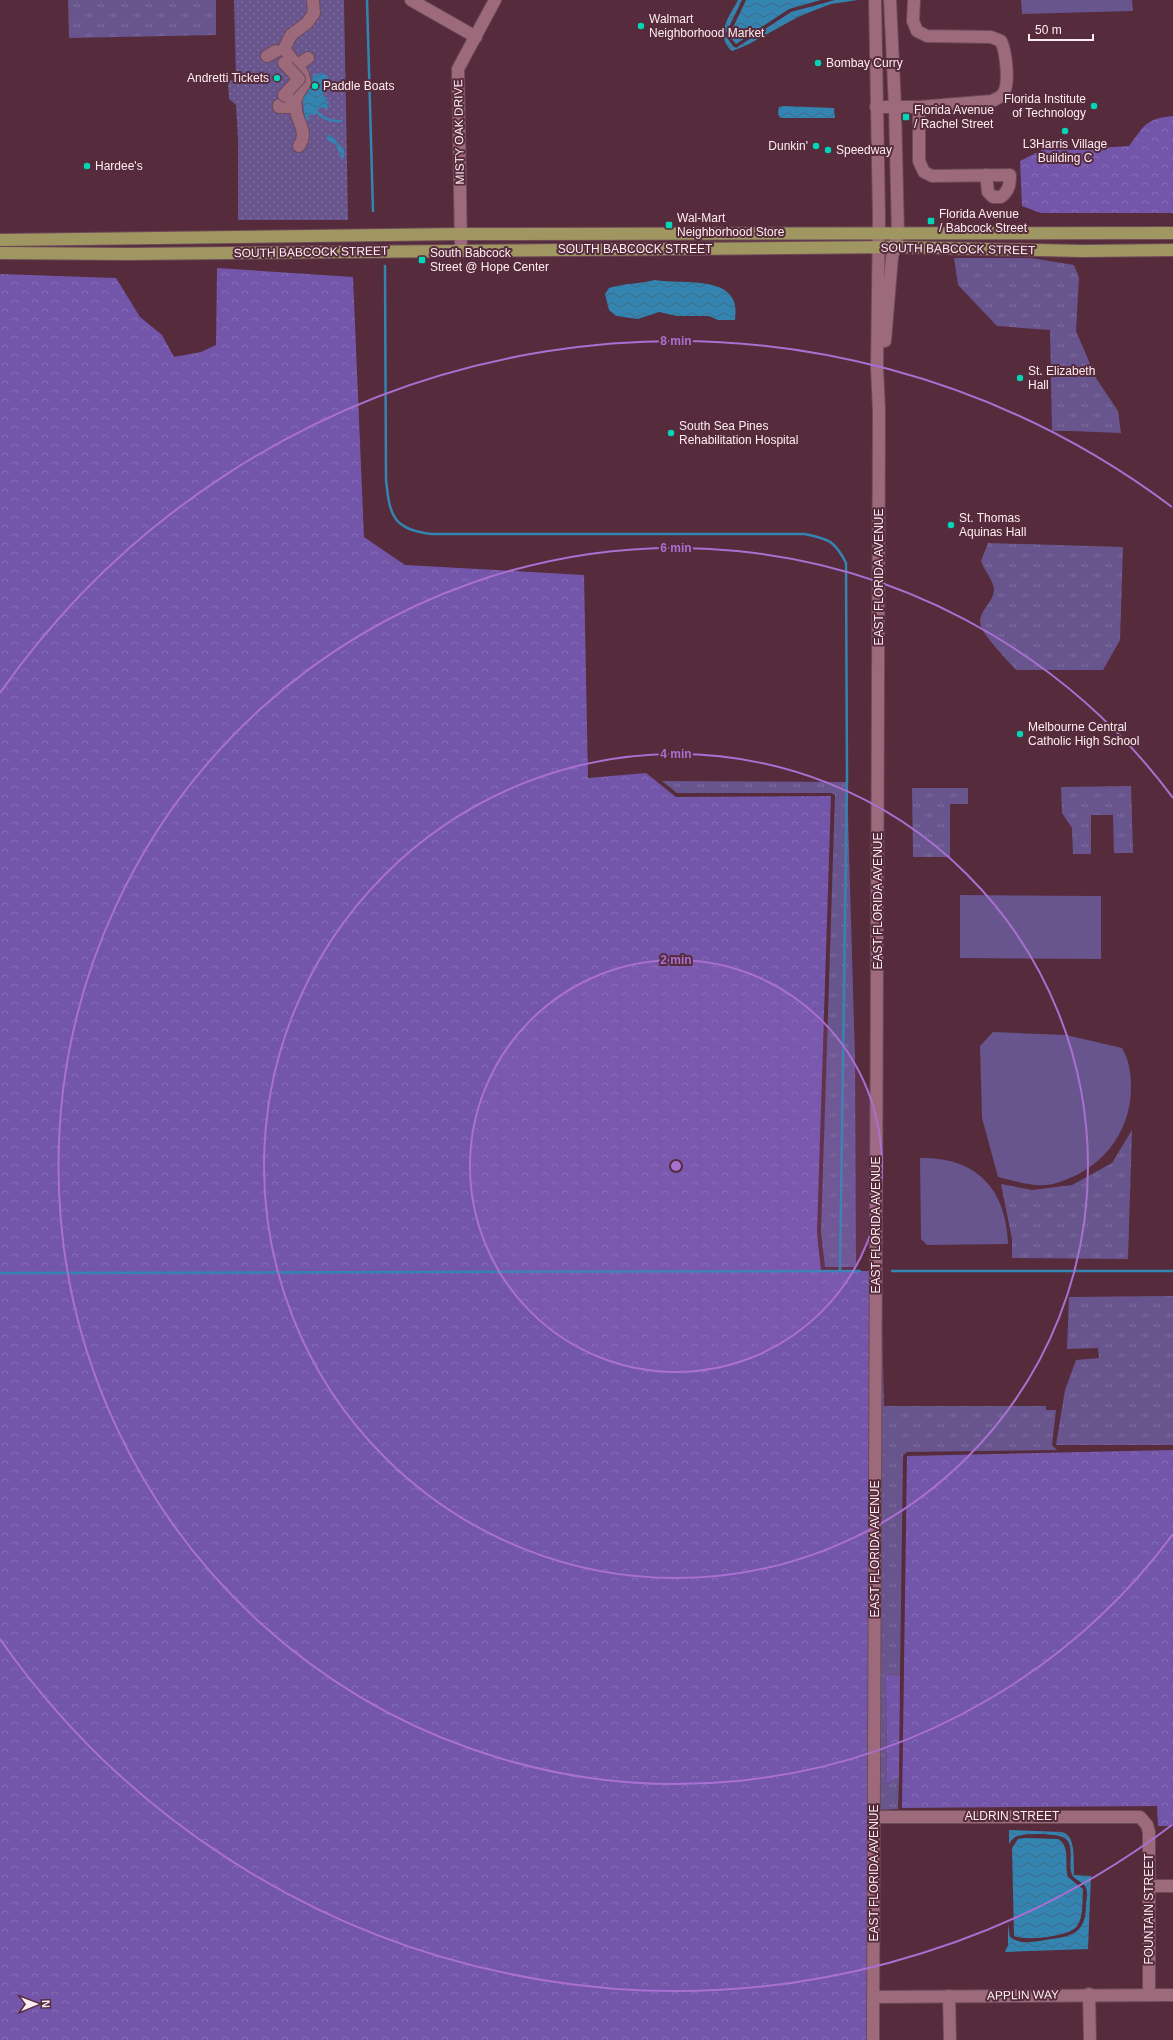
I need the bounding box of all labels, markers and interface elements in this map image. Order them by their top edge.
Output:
place label: Walmart Neighborhood Market [649,12,765,40]
scale bar [1029,16,1093,42]
marker: Walmart Neighborhood Market [636,21,646,31]
text: 50 m [1035,23,1062,37]
place label: Bombay Curry [826,56,903,70]
marker: Bombay Curry [813,58,823,68]
place label: Andretti Tickets [187,71,269,85]
marker: Andretti Tickets [272,73,282,83]
place label: Paddle Boats [323,79,394,93]
street label: MISTY OAK DRIVE [451,79,467,185]
marker: Paddle Boats [310,81,320,91]
place label: Florida Institute of Technology [1004,92,1086,120]
marker: Florida Institute of Technology [1089,101,1099,111]
place label: Florida Avenue / Rachel Street [914,103,994,131]
marker: Florida Avenue / Rachel Street [901,112,911,122]
marker: L3Harris Village Building C [1060,126,1070,136]
place label: L3Harris Village Building C [1023,137,1108,165]
place label: Dunkin' [768,139,808,153]
marker: Dunkin' [811,141,821,151]
place label: Speedway [836,143,892,157]
marker: Speedway [823,145,833,155]
place label: Hardee's [95,159,143,173]
marker: Hardee's [82,161,92,171]
place label: Florida Avenue / Babcock Street [939,207,1028,235]
place label: Wal-Mart Neighborhood Store [677,211,785,239]
marker: Florida Avenue / Babcock Street [926,216,936,226]
marker: Wal-Mart Neighborhood Store [664,220,674,230]
street label: SOUTH BABCOCK STREET [881,241,1036,257]
street label: SOUTH BABCOCK STREET [558,242,713,256]
street label: SOUTH BABCOCK STREET [234,244,389,260]
place label: South Babcock Street @ Hope Center [430,246,549,274]
marker: South Babcock Street @ Hope Center [417,255,427,265]
text: 8 min [660,334,692,348]
place label: St. Elizabeth Hall [1028,364,1095,392]
marker: St. Elizabeth Hall [1015,373,1025,383]
place label: South Sea Pines Rehabilitation Hospital [679,419,798,447]
marker: South Sea Pines Rehabilitation Hospital [666,428,676,438]
street label: EAST FLORIDA AVENUE [872,509,886,645]
place label: St. Thomas Aquinas Hall [959,511,1026,539]
marker: St. Thomas Aquinas Hall [946,520,956,530]
text: 6 min [660,541,692,555]
place label: Melbourne Central Catholic High School [1028,720,1139,748]
marker: Melbourne Central Catholic High School [1015,729,1025,739]
text: 4 min [660,747,692,761]
street label: EAST FLORIDA AVENUE [871,833,885,969]
text: 2 min [660,953,692,967]
street label: EAST FLORIDA AVENUE [869,1157,883,1293]
centre of rings [669,1159,683,1173]
street label: EAST FLORIDA AVENUE [868,1481,882,1617]
street label: EAST FLORIDA AVENUE [867,1805,881,1941]
street label: ALDRIN STREET [965,1809,1060,1823]
street label: FOUNTAIN STREET [1142,1853,1156,1965]
north arrow [16,1984,56,2024]
street label: APPLIN WAY [987,1987,1059,2003]
text: N [40,2000,52,2008]

